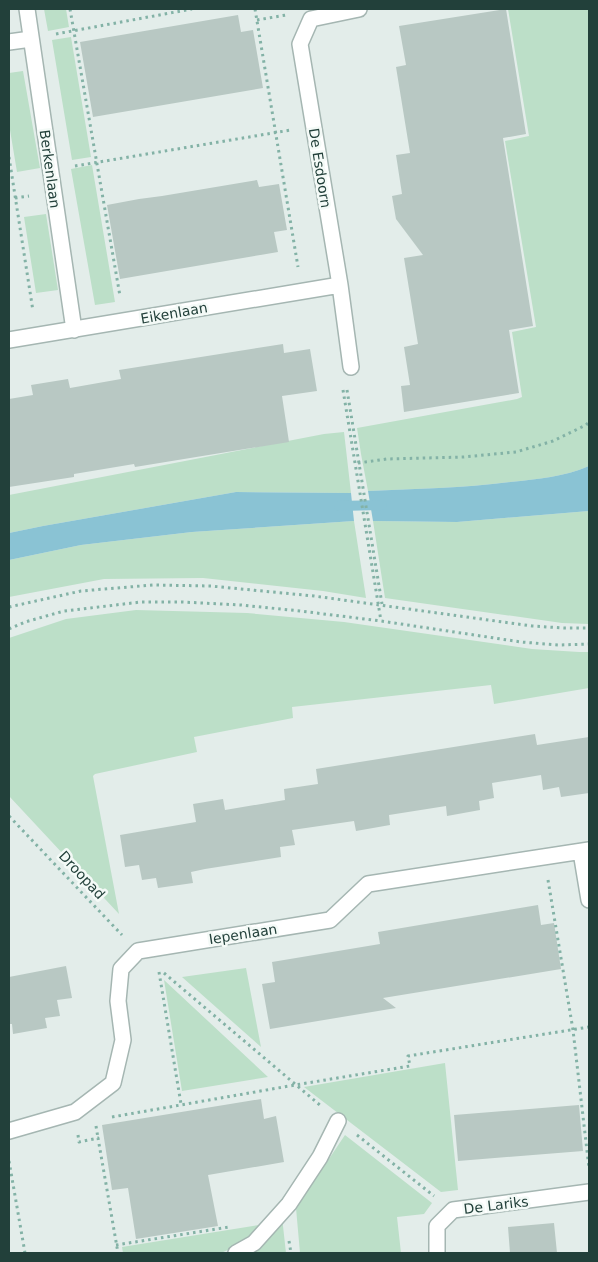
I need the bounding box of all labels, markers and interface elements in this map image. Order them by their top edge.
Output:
street label: De Esdoorn [306,127,334,209]
street label: Berkenlaan [37,129,63,209]
street label: Eikenlaan [139,299,209,327]
street label: Droopad [56,848,108,902]
street label: Iepenlaan [208,921,278,947]
street label: De Lariks [463,1193,529,1217]

